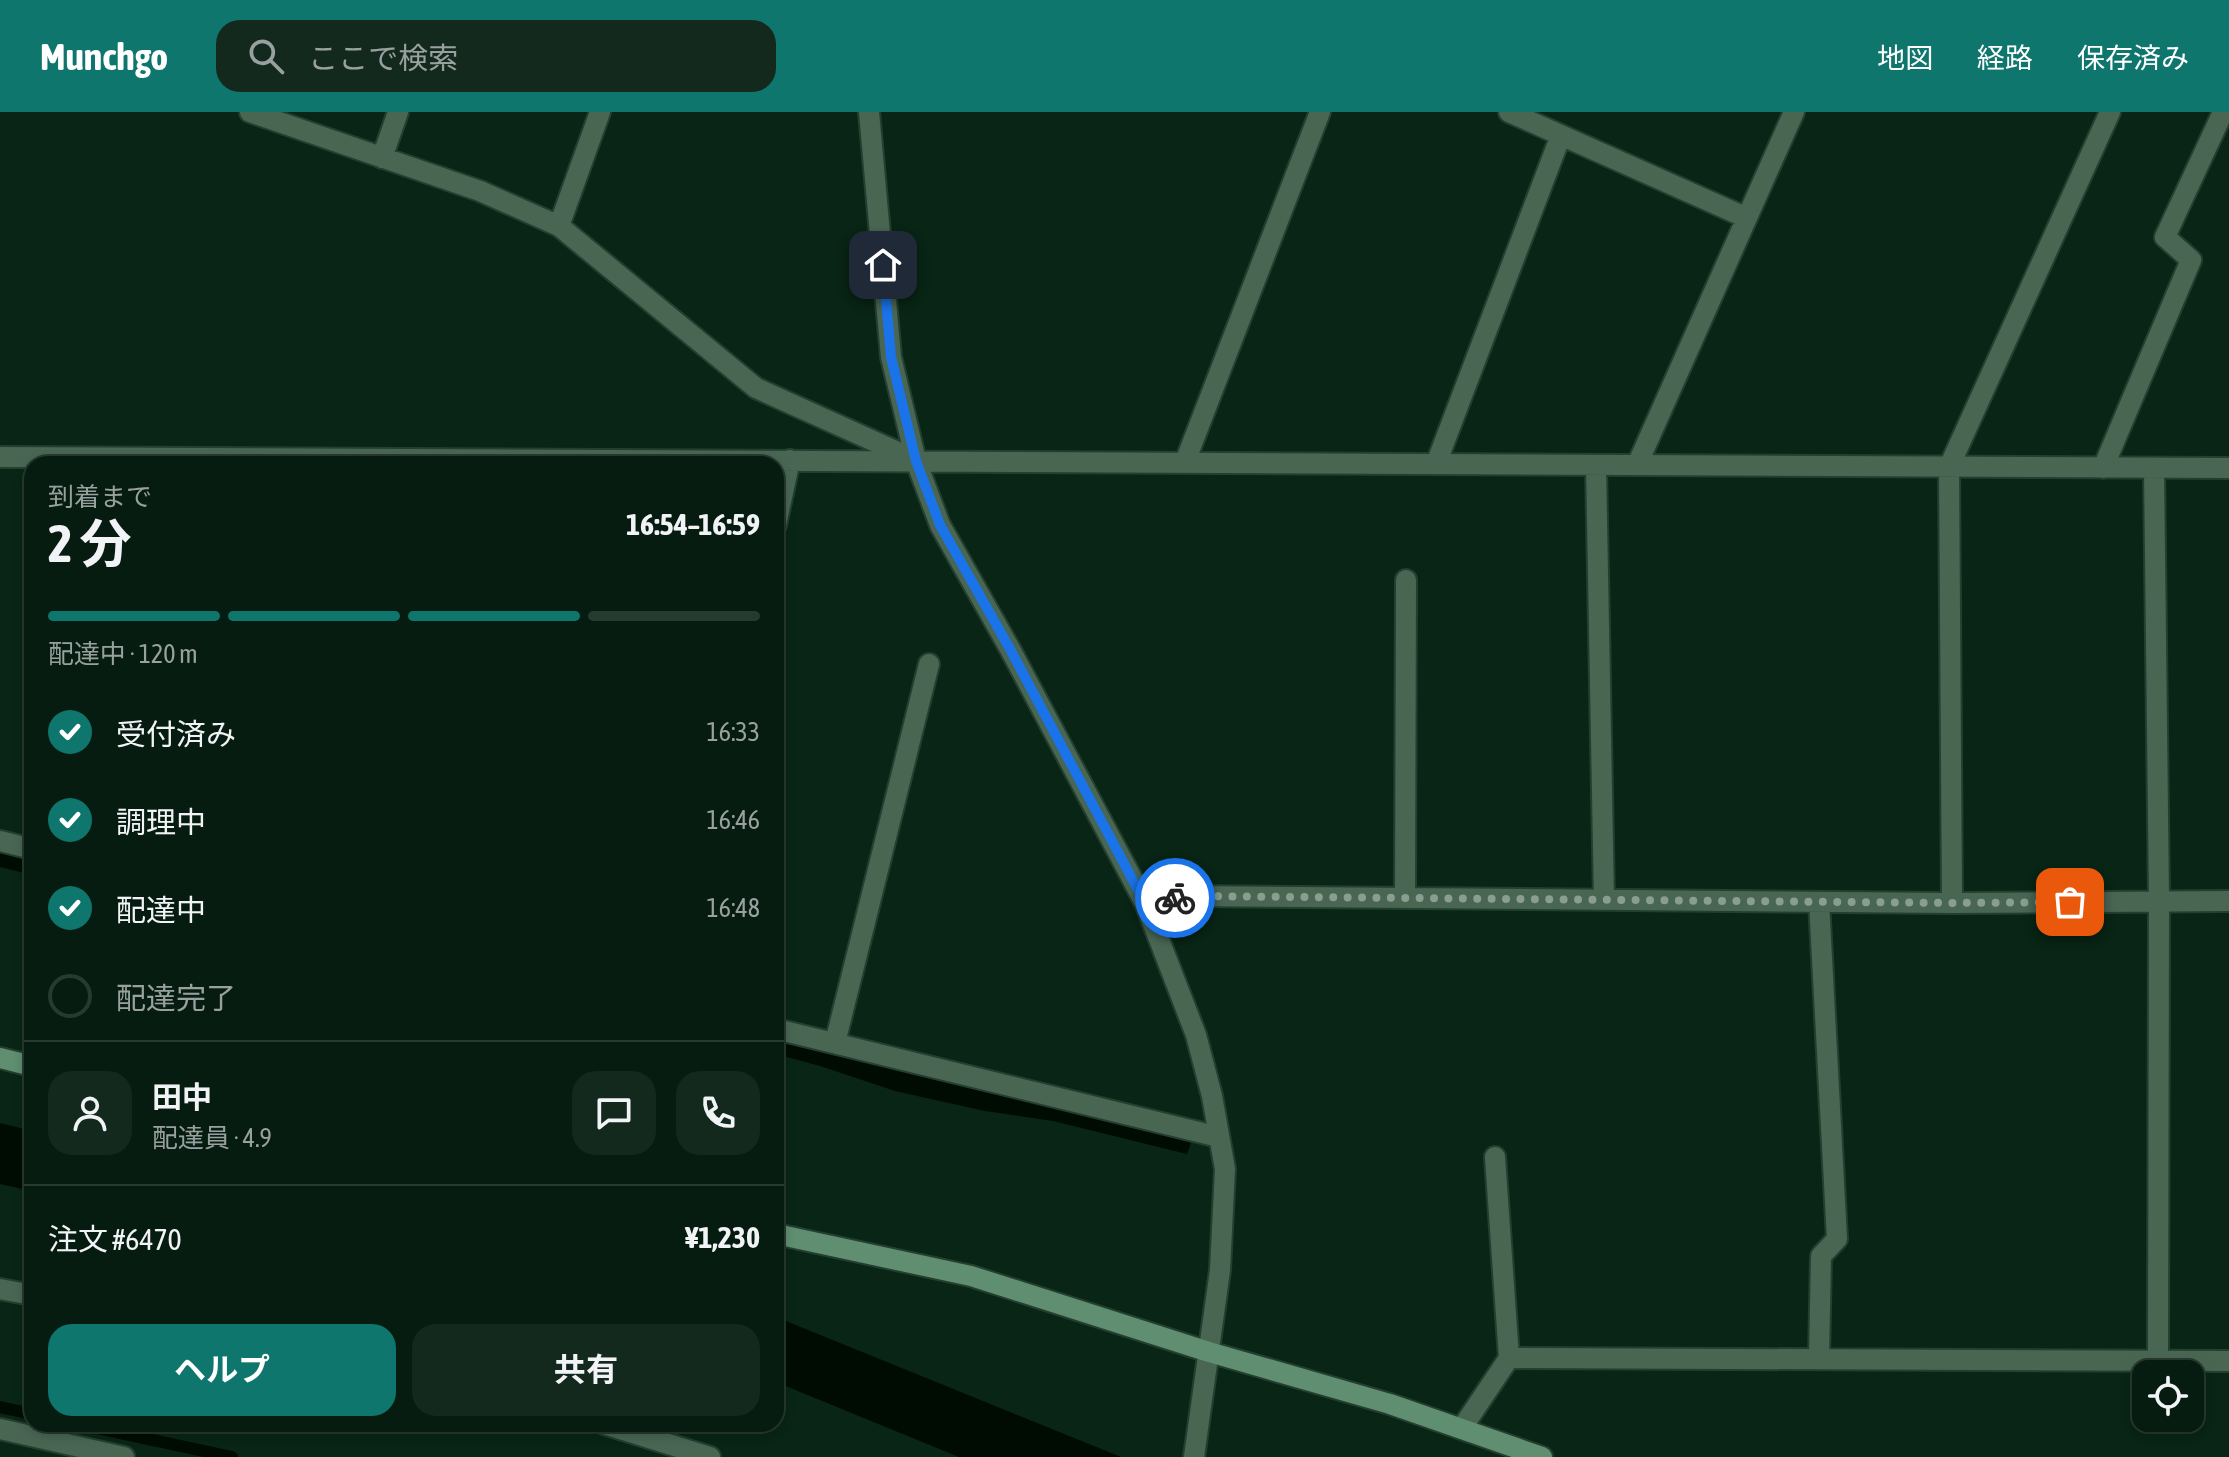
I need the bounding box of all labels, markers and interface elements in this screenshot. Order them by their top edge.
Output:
search box [216,20,776,92]
icon: search [244,34,288,78]
text: Munchgo [40,35,168,78]
text: ここで検索 [308,41,458,75]
text: 地図 [1877,42,1933,74]
text: 経路 [1977,42,2033,74]
text: 保存済み [2077,42,2189,74]
pin [849,231,917,299]
icon: home [861,243,905,287]
text: 到着まで [48,482,152,512]
text: 16:54–16:59 [626,507,760,541]
text: 2 分 [48,513,132,573]
text: 配達中 · 120 m [48,639,198,669]
icon: check [48,710,92,754]
text: 受付済み [116,717,236,751]
text: 16:33 [706,717,760,747]
icon: check [48,798,92,842]
text: 調理中 [116,805,206,839]
text: 16:46 [706,805,760,835]
courier [1135,858,1215,938]
pin [2036,868,2104,936]
icon: bike [1153,876,1197,920]
icon: bag [2048,880,2092,924]
icon: check [48,886,92,930]
text: 配達中 [116,893,206,927]
text: 16:48 [706,893,760,923]
text: 配達完了 [116,981,236,1015]
button: person [48,1071,132,1155]
button: chat [572,1071,656,1155]
button: phone [676,1071,760,1155]
text: 田中 [152,1080,212,1114]
text: 配達員 · 4.9 [152,1123,272,1153]
text: ¥1,230 [685,1220,760,1254]
text: 注文 #6470 [48,1222,182,1256]
button: ヘルプ [48,1324,396,1416]
button: 共有 [412,1324,760,1416]
map controls [2132,1360,2204,1432]
button: locate [2132,1360,2204,1432]

